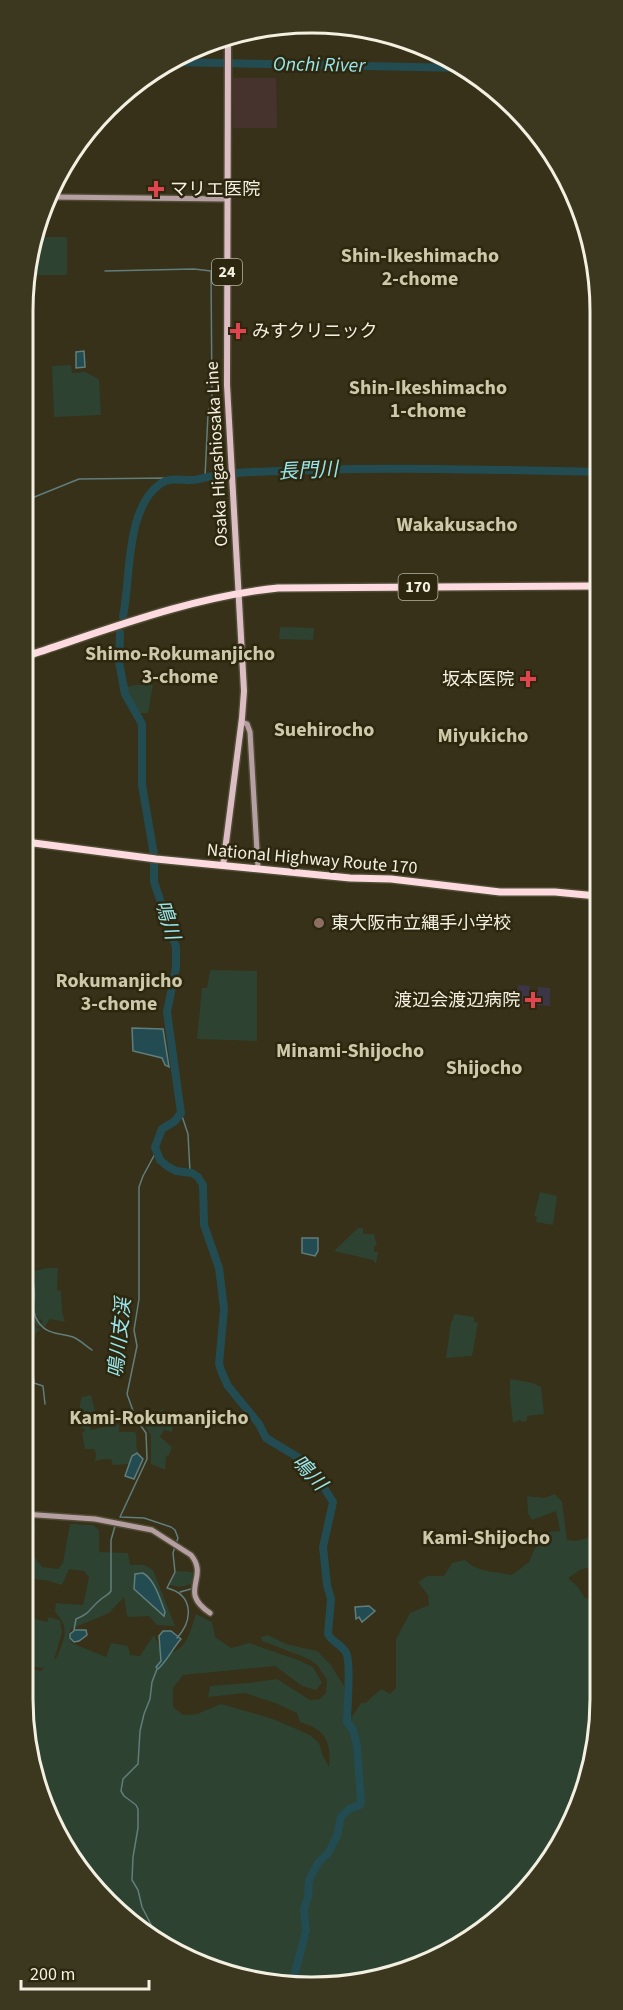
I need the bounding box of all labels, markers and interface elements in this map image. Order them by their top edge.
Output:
water label: Onchi River [273,50,367,80]
place label: マリエ医院 [170,177,260,202]
marker: マリエ医院 [147,180,165,198]
district label: Shin-Ikeshimacho 2-chome [341,242,499,293]
road number: 24 [212,259,242,285]
place label: みすクリニック [252,319,377,344]
marker: みすクリニック [229,322,247,340]
street label: Osaka Higashiosaka Line [200,361,234,547]
district label: Shin-Ikeshimacho 1-chome [349,374,507,425]
water label: 長門川 [277,455,341,487]
district label: Wakakusacho [396,511,518,539]
road number: 170 [398,574,438,600]
district label: Shimo-Rokumanjicho 3-chome [85,640,275,691]
place label: 坂本医院 [442,667,514,692]
marker: 坂本医院 [519,670,537,688]
district label: Suehirocho [274,716,374,744]
district label: Miyukicho [438,722,528,750]
street label: National Highway Route 170 [206,837,419,881]
water label: 鳴川 [148,897,187,945]
place label: 東大阪市立縄手小学校 [331,911,511,936]
marker: 東大阪市立縄手小学校 [312,916,326,930]
district label: Rokumanjicho 3-chome [55,967,183,1018]
place label: 渡辺会渡辺病院 [394,988,520,1013]
marker: 渡辺会渡辺病院 [524,991,542,1009]
district label: Minami-Shijocho [276,1037,424,1065]
district label: Shijocho [446,1054,522,1082]
water label: 鳴川支渓 [102,1294,138,1379]
district label: Kami-Rokumanjicho [69,1404,249,1432]
water label: 鳴川 [285,1449,334,1499]
district label: Kami-Shijocho [422,1524,550,1552]
scale bar [21,1953,148,1991]
text: 200 m [30,1962,75,1987]

